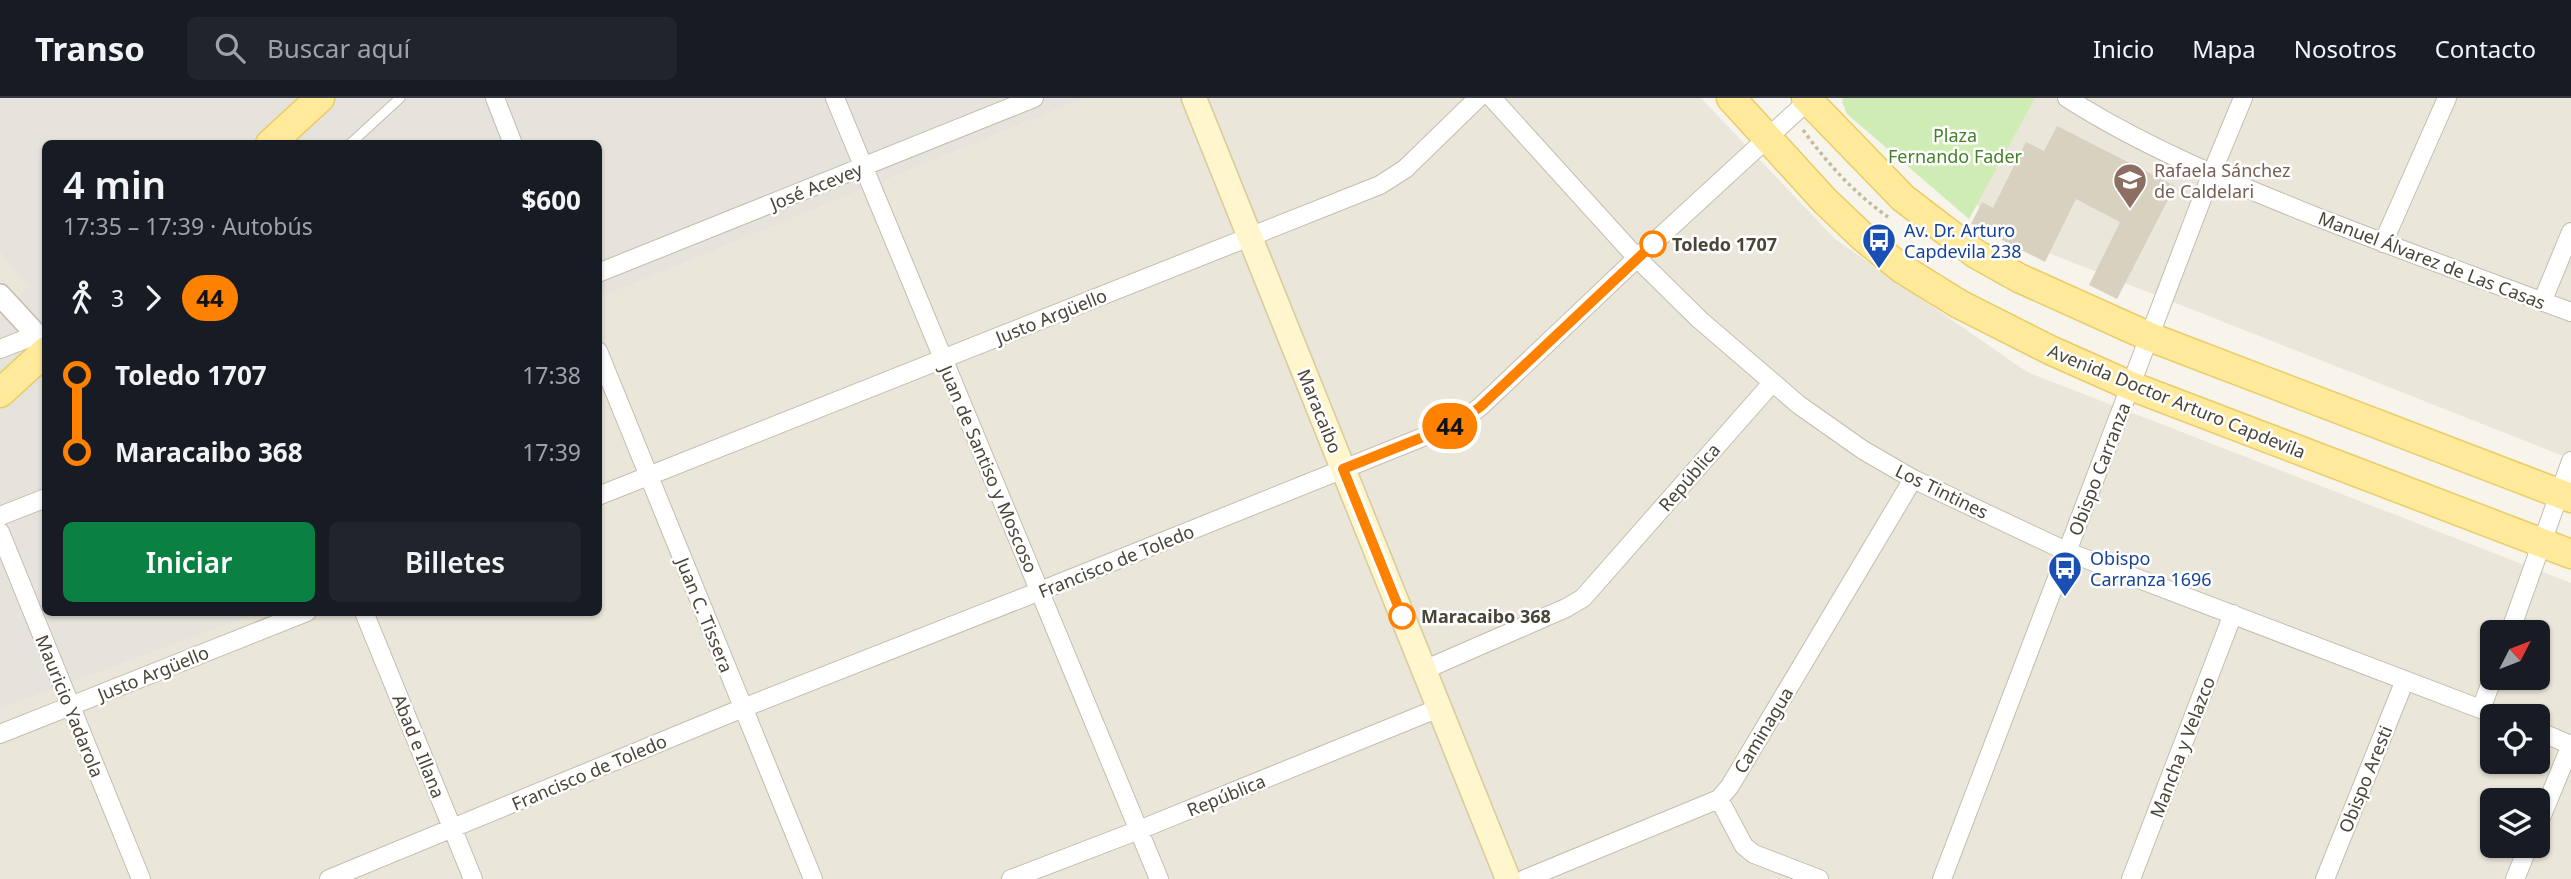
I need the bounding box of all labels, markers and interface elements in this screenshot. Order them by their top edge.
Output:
search box [187,17,677,80]
text: Transo [35,26,145,71]
icon: search [211,29,249,67]
text: Buscar aquí [267,30,410,66]
text: Inicio [2093,32,2154,65]
text: Mapa [2192,32,2256,65]
text: Nosotros [2294,32,2397,65]
text: Contacto [2435,32,2536,65]
park label: Plaza Fernando Fader [1888,123,2023,168]
street label: José Acevey [765,156,866,216]
text: 4 min [63,158,166,210]
place label: Rafaela Sánchez de Caldelari [2154,158,2290,203]
school or university icon: Rafaela Sánchez de Caldelari [2111,161,2149,210]
text: $600 [522,182,581,218]
street label: Manuel Álvarez de Las Casas [2315,206,2549,314]
text: 17:35 – 17:39 · Autobús [63,210,313,242]
place label: Av. Dr. Arturo Capdevila 238 [1904,218,2022,263]
bus stop icon: Av. Dr. Arturo Capdevila 238 [1860,221,1898,270]
marker: Toledo 1707 [1640,231,1666,257]
place label: Toledo 1707 [1672,232,1777,256]
icon: walk [63,279,101,317]
icon: forward [134,279,172,317]
text: 44 [196,281,224,314]
text: 3 [111,282,124,314]
street label: Justo Argüello [990,283,1110,350]
street label: Avenida Doctor Arturo Capdevila [2045,338,2309,464]
text: Toledo 1707 [115,357,267,393]
text: 17:38 [522,359,581,391]
street label: Juan de Santiso y Moscoso [934,360,1044,576]
street label: Maracaibo [1292,365,1348,457]
street label: Obispo Carranza [2063,399,2135,539]
line badge: 44 [1418,403,1482,449]
text: 44 [1436,409,1464,442]
text: Maracaibo 368 [115,434,303,470]
text: 17:39 [522,436,581,468]
street label: República [1653,438,1725,516]
street label: Los Tintines [1892,458,1992,524]
street label: Francisco de Toledo [1035,519,1197,603]
button: Iniciar [63,522,315,602]
button: Billetes [329,522,581,602]
place label: Obispo Carranza 1696 [2090,546,2212,591]
bus stop icon: Obispo Carranza 1696 [2046,549,2084,598]
street label: Juan C. Tissera [670,552,739,676]
marker: Maracaibo 368 [1389,603,1415,629]
place label: Maracaibo 368 [1421,604,1551,628]
north arrow [2480,620,2550,690]
map controls [2480,620,2550,858]
street label: Mauricio Yadarola [30,631,110,781]
street label: Justo Argüello [92,640,212,707]
street label: Mancha y Velazco [2144,673,2220,821]
street label: Caminagua [1728,682,1798,778]
street label: Abad e Illana [387,691,451,801]
button: locate [2480,704,2550,774]
street label: Obispo Aresti [2333,722,2397,836]
street label: Francisco de Toledo [508,729,670,815]
street label: República [1183,768,1269,822]
button: layers [2480,788,2550,858]

